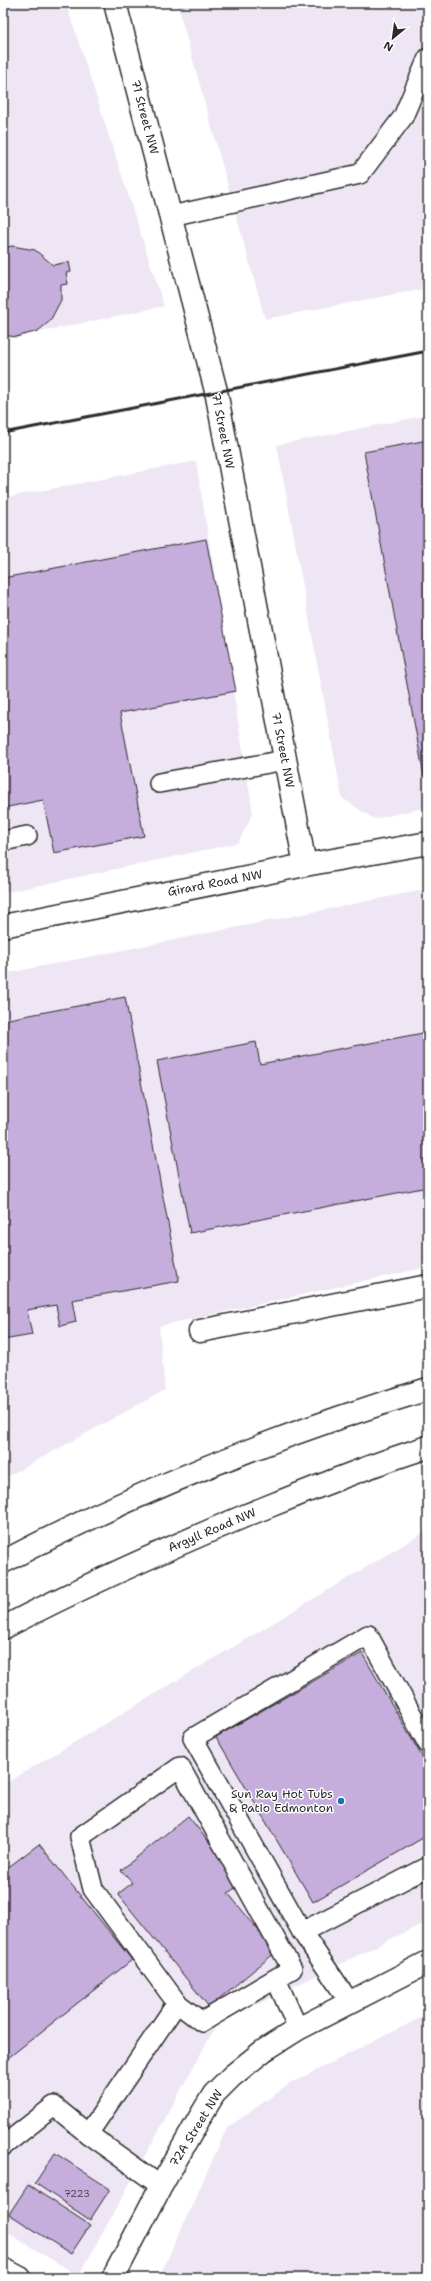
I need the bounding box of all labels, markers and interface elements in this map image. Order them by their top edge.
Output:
north arrow [373,18,413,58]
text: N [381,37,396,55]
street label: 71 Street NW [127,78,163,156]
street label: 71 Street NW [208,392,238,470]
street label: 71 Street NW [268,711,298,789]
street label: Girard Road NW [166,866,264,900]
street label: Argyll Road NW [166,1504,258,1556]
place label: Sun Ray Hot Tubs & Patio Edmonton [229,1786,333,1816]
marker: Sun Ray Hot Tubs & Patio Edmonton [336,1796,346,1806]
street label: 72A Street NW [166,2086,226,2170]
house number: 7223 [64,2187,90,2200]

